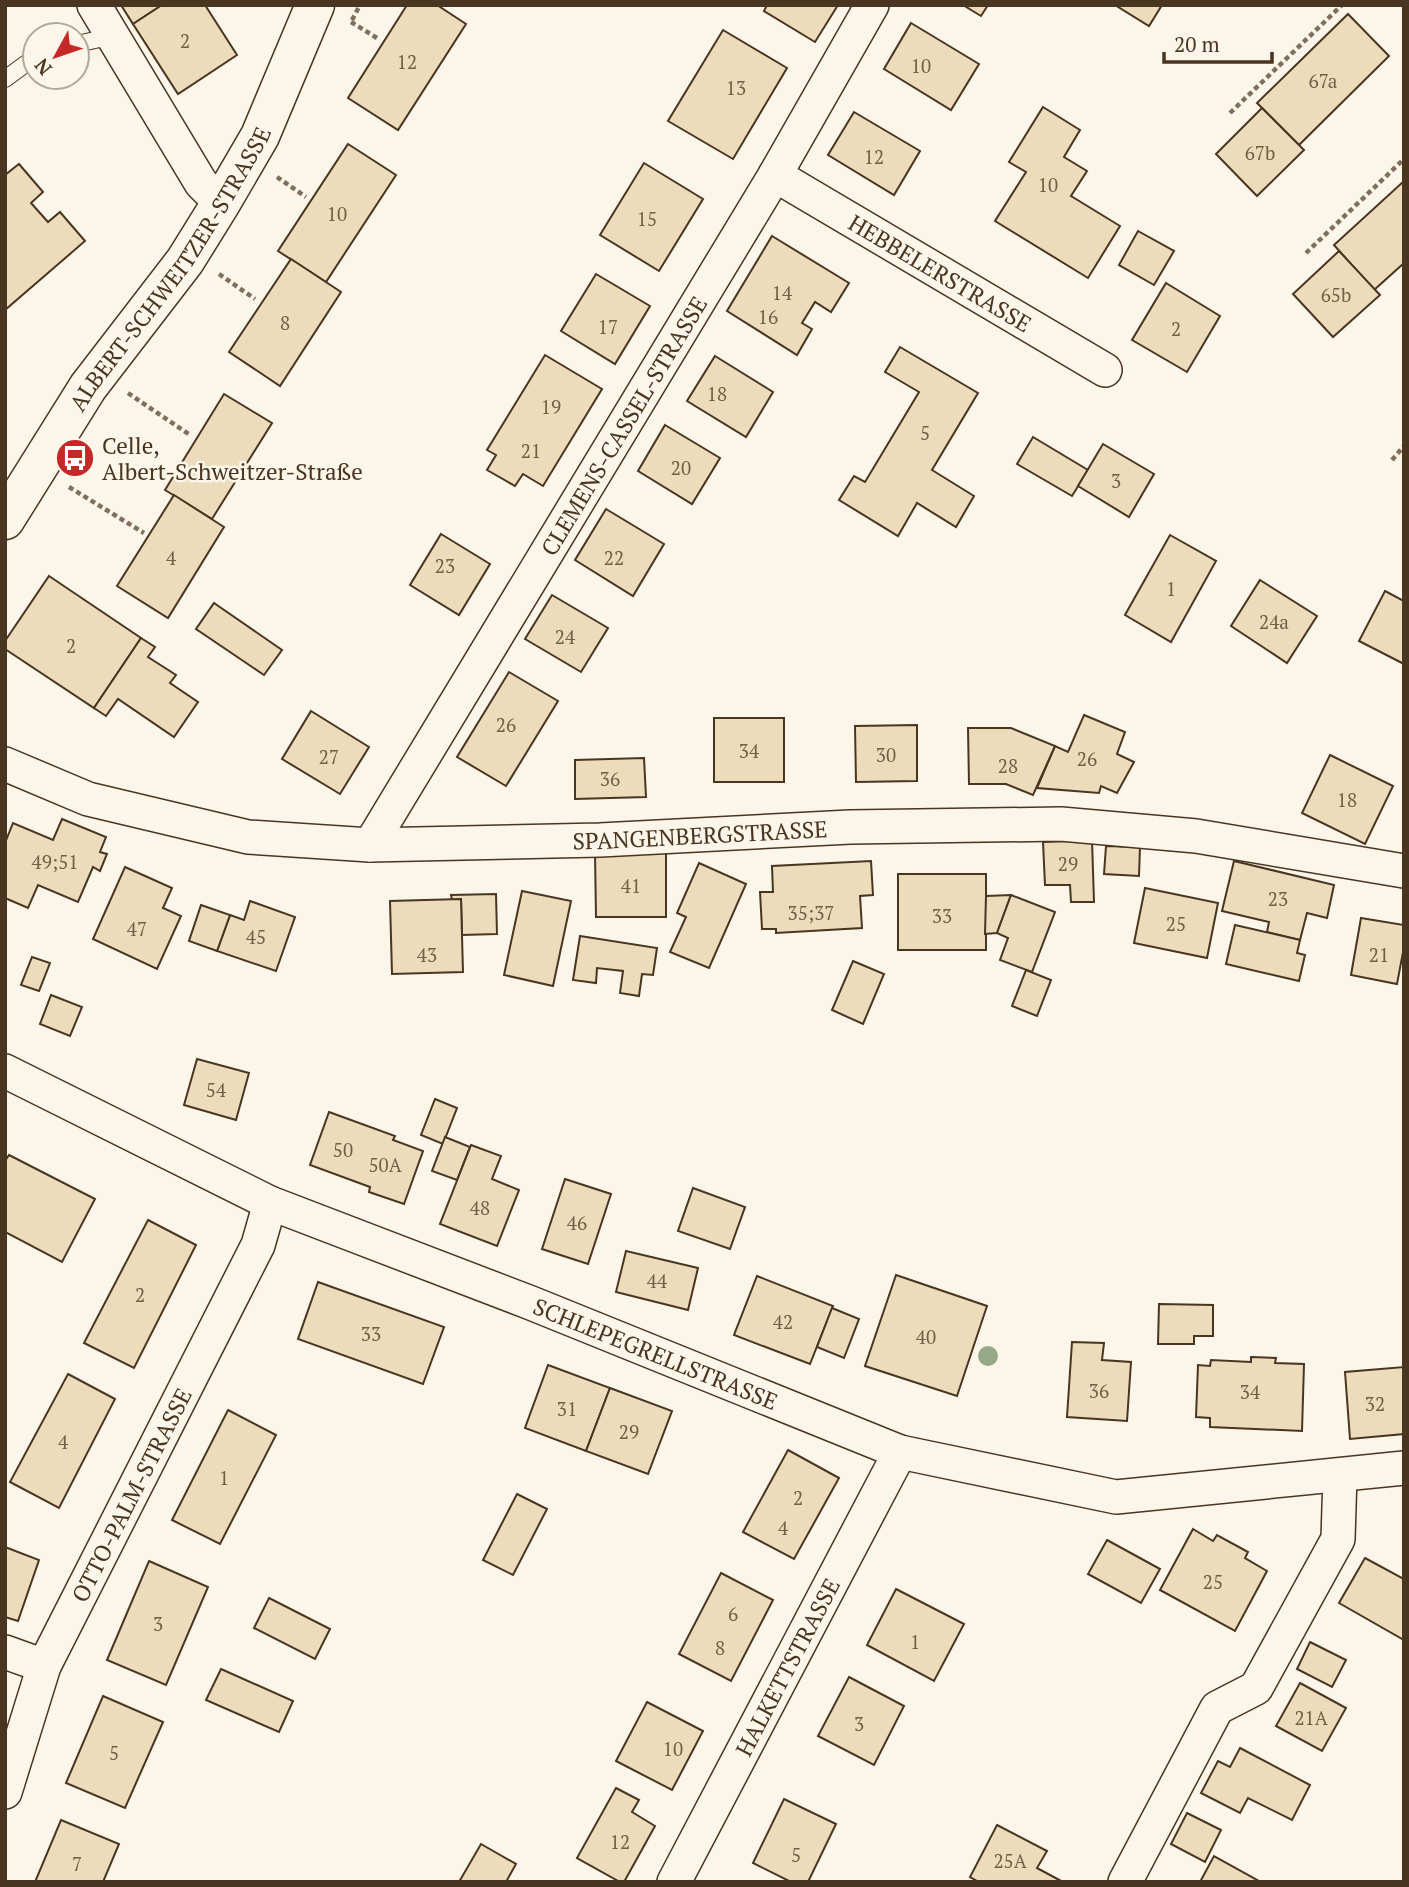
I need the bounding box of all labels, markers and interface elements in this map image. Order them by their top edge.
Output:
north arrow [21,21,91,91]
scale bar [1164,21,1272,65]
house number: 2 [180,28,190,53]
text: 20 m [1174,30,1220,58]
house number: 12 [397,49,417,74]
text: N [28,53,57,81]
house number: 10 [911,53,931,78]
house number: 67a [1309,68,1338,93]
house number: 13 [726,75,746,100]
street label: ALBERT-SCHWEITZER-STRASSE [61,122,278,417]
house number: 67b [1245,140,1275,165]
house number: 12 [864,144,884,169]
house number: 10 [1038,172,1058,197]
house number: 10 [327,201,347,226]
house number: 15 [637,206,657,231]
street label: HEBBELERSTRASSE [843,207,1038,339]
house number: 14 [772,280,793,305]
house number: 65b [1321,282,1351,307]
street label: CLEMENS-CASSEL-STRASSE [533,290,714,561]
house number: 16 [758,304,778,329]
house number: 8 [280,310,290,335]
house number: 17 [598,314,618,339]
house number: 2 [1171,316,1181,341]
house number: 18 [707,381,727,406]
house number: 19 [541,394,561,419]
house number: 5 [920,420,930,445]
place label: Celle, Albert-Schweitzer-Straße [102,430,363,487]
bus stop icon: Celle, Albert-Schweitzer-Straße [54,437,96,479]
house number: 21 [521,438,541,463]
house number: 20 [671,455,691,480]
house number: 3 [1111,468,1121,493]
house number: 4 [166,545,177,570]
house number: 22 [604,545,624,570]
house number: 23 [435,553,455,578]
house number: 1 [1166,576,1176,601]
house number: 24a [1259,609,1289,634]
house number: 24 [555,624,576,649]
house number: 2 [66,633,76,658]
house number: 26 [496,712,516,737]
house number: 34 [739,738,760,763]
house number: 30 [876,742,896,767]
house number: 27 [319,744,339,769]
house number: 26 [1077,746,1097,771]
house number: 28 [998,753,1018,778]
house number: 36 [600,766,620,791]
house number: 18 [1337,787,1357,812]
street label: SPANGENBERGSTRASSE [572,813,828,856]
house number: 49;51 [32,849,78,874]
house number: 29 [1058,851,1078,876]
house number: 41 [621,873,641,898]
house number: 23 [1268,886,1288,911]
house number: 35;37 [788,900,834,925]
house number: 33 [932,903,952,928]
house number: 25 [1166,911,1186,936]
house number: 47 [127,916,147,941]
house number: 45 [246,924,266,949]
house number: 43 [417,942,437,967]
house number: 21 [1369,942,1389,967]
house number: 54 [206,1077,227,1102]
house number: 50 [333,1137,353,1162]
house number: 50A [368,1152,402,1177]
house number: 48 [470,1195,490,1220]
house number: 46 [567,1210,587,1235]
house number: 44 [647,1268,668,1293]
house number: 2 [135,1282,145,1307]
street label: SCHLEPEGRELLSTRASSE [529,1290,783,1417]
house number: 42 [773,1309,793,1334]
house number: 33 [361,1321,381,1346]
house number: 40 [916,1324,936,1349]
house number: 36 [1089,1378,1109,1403]
house number: 34 [1240,1379,1261,1404]
street label: OTTO-PALM-STRASSE [64,1382,198,1607]
house number: 32 [1365,1391,1385,1416]
house number: 31 [557,1396,577,1421]
house number: 29 [619,1419,639,1444]
house number: 4 [58,1429,69,1454]
house number: 1 [219,1465,229,1490]
house number: 2 [793,1485,803,1510]
house number: 4 [778,1515,789,1540]
house number: 25 [1203,1569,1223,1594]
street label: HALKETTSTRASSE [728,1573,847,1761]
house number: 6 [728,1601,738,1626]
house number: 3 [153,1611,163,1636]
house number: 1 [910,1629,920,1654]
house number: 8 [715,1635,725,1660]
house number: 21A [1294,1705,1328,1730]
house number: 3 [854,1711,864,1736]
house number: 10 [663,1736,683,1761]
house number: 5 [109,1740,119,1765]
house number: 12 [610,1829,630,1854]
house number: 5 [791,1842,801,1867]
house number: 25A [993,1848,1027,1873]
house number: 7 [72,1851,82,1876]

